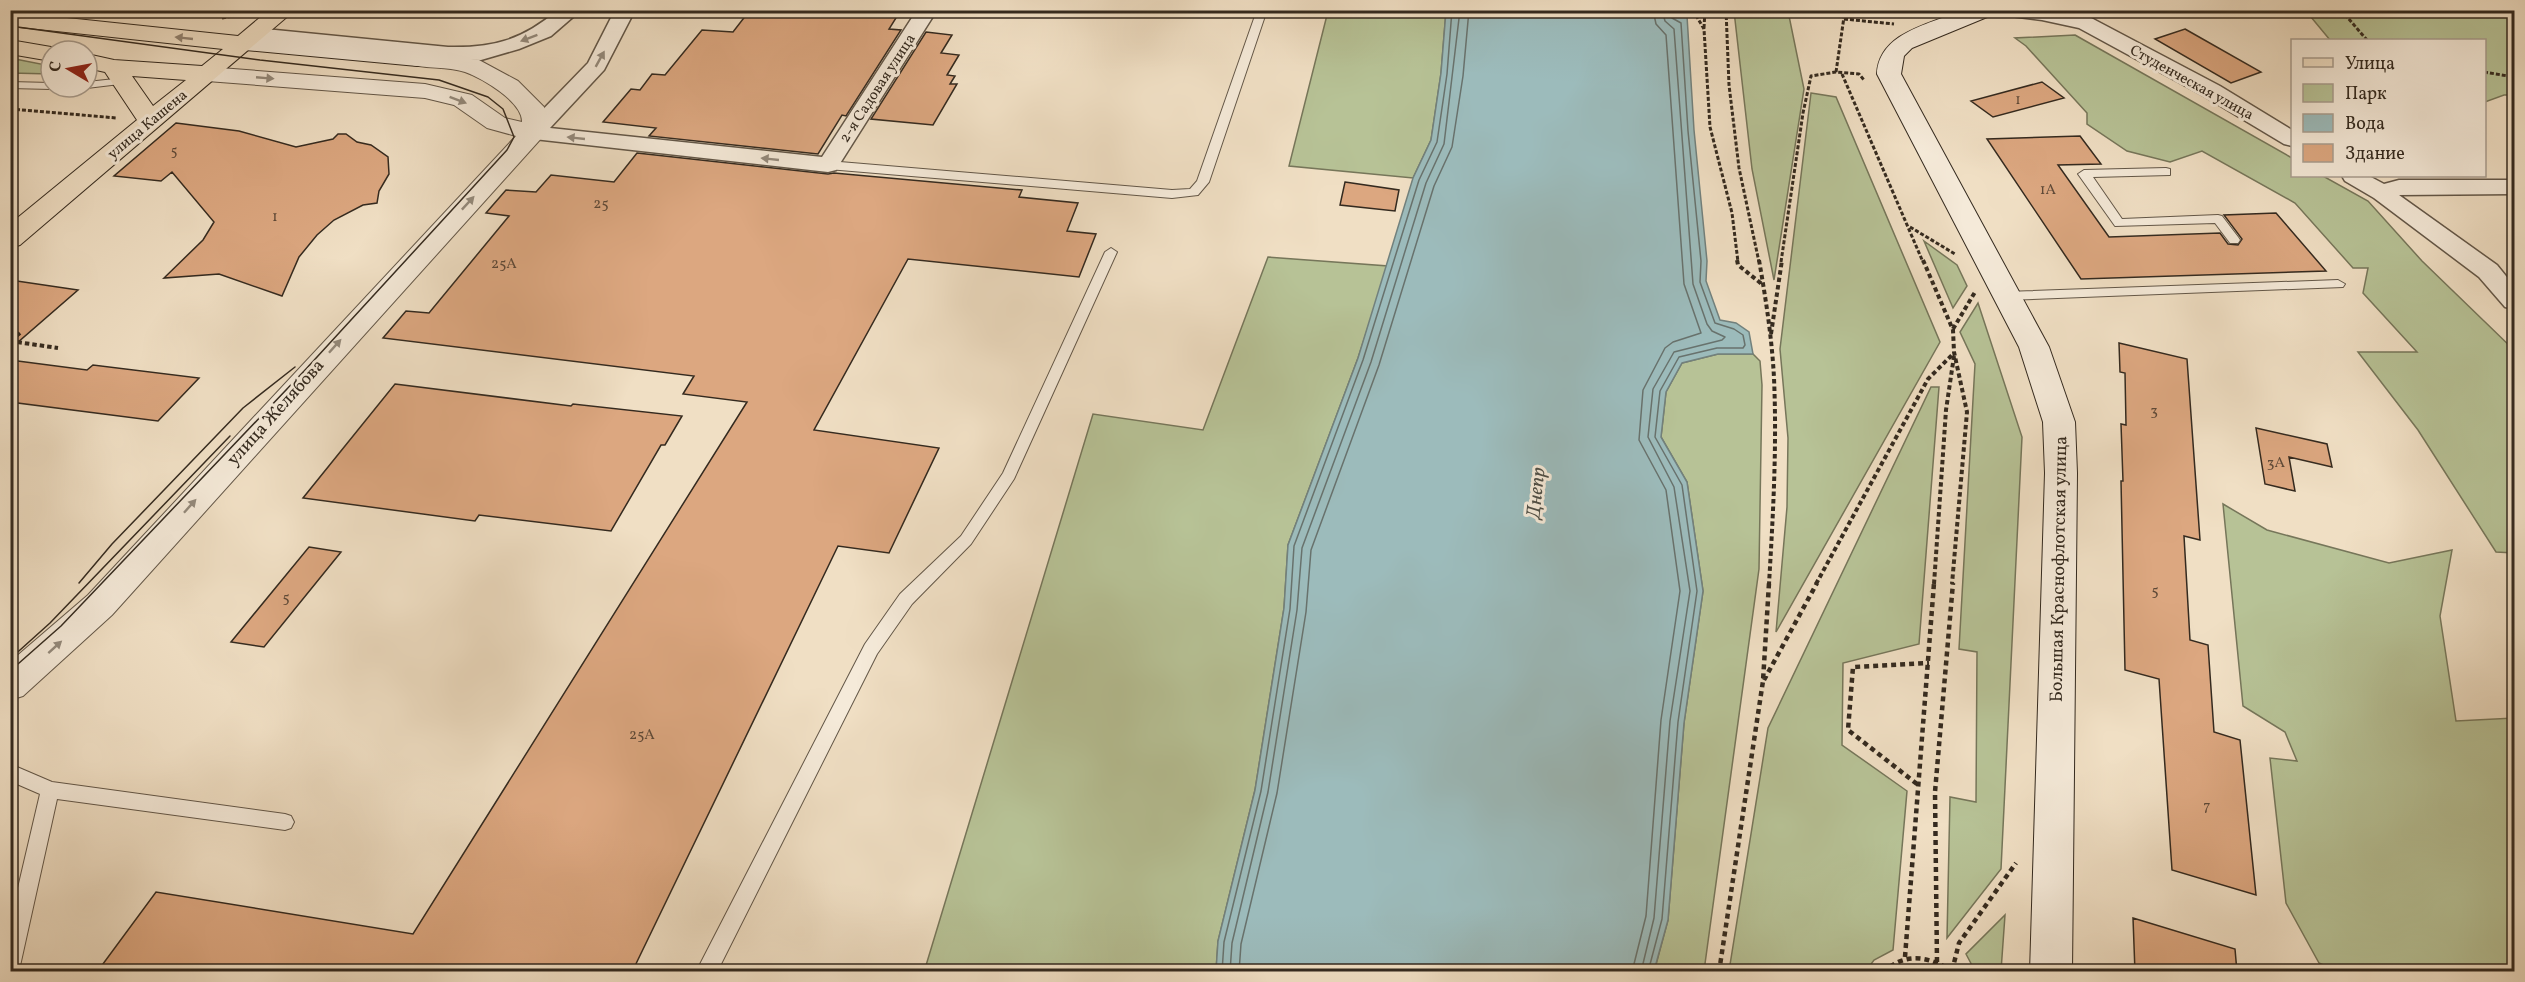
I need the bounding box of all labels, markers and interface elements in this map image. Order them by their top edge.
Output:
street label: 2-я Садовая улица [835,30,921,147]
one-way arrow [175,33,194,43]
one-way arrow [520,34,538,44]
north arrow [39,39,99,99]
legend [2291,39,2486,177]
street label: Студенческая улица [2126,41,2257,126]
one-way arrow [595,50,605,67]
text: Улица [2345,52,2395,77]
text: С [44,60,68,74]
one-way arrow [256,73,275,83]
text: Парк [2345,82,2387,107]
street label: улица Кашена [103,85,192,165]
house number: 1 [2015,91,2021,110]
one-way arrow [450,95,468,105]
text: Вода [2345,112,2385,137]
one-way arrow [567,133,586,143]
house number: 5 [171,142,177,161]
text: Здание [2345,142,2405,167]
one-way arrow [761,154,780,163]
house number: 1А [2040,180,2057,201]
house number: 25 [593,194,609,215]
one-way arrow [460,197,474,211]
house number: 1 [272,207,278,228]
house number: 25А [491,254,517,275]
one-way arrow [328,339,342,354]
street label: улица Желябова [222,354,331,472]
house number: 3 [2150,401,2158,422]
street label: Большая Краснофлотская улица [2045,436,2074,702]
house number: 3А [2267,453,2286,474]
water label: Днепр [1520,466,1554,522]
one-way arrow [183,499,196,514]
house number: 5 [2151,581,2159,602]
house number: 5 [282,588,290,609]
one-way arrow [47,641,62,654]
house number: 25А [629,725,655,746]
house number: 7 [2203,796,2211,817]

